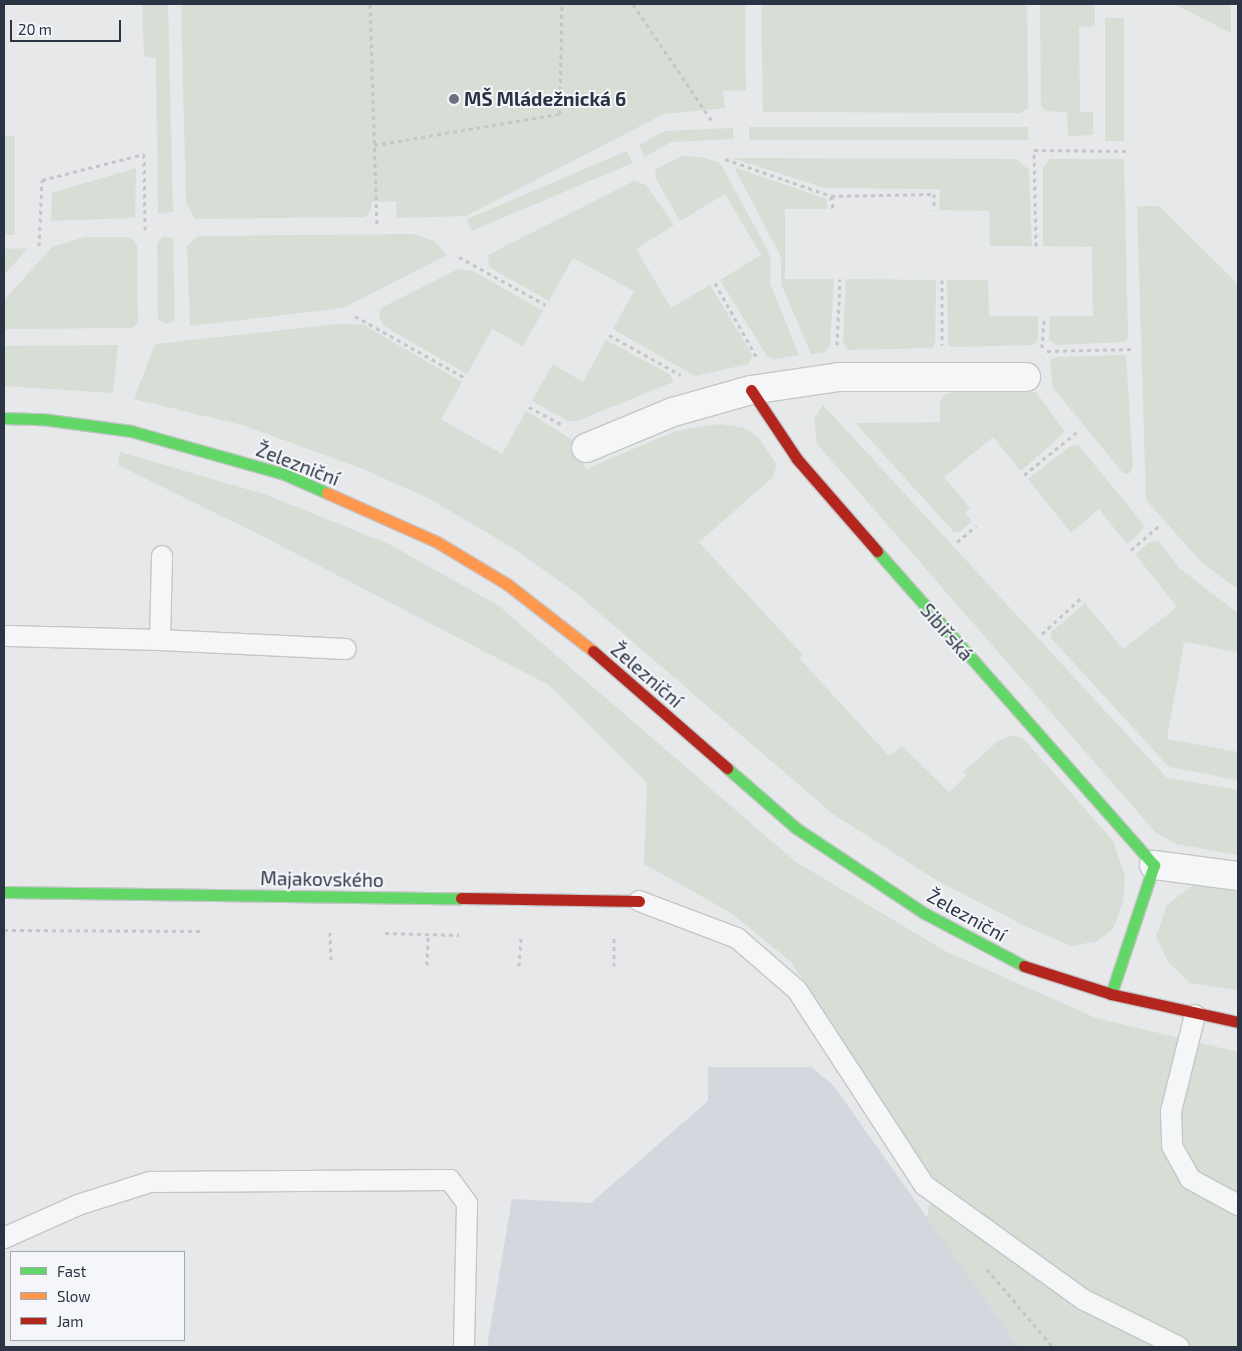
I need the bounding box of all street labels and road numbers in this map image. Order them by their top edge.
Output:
street label: Železniční [253,438,343,490]
street label: Sibiřská [916,599,978,665]
street label: Železniční [607,638,687,712]
street label: Majakovského [260,867,384,891]
street label: Železniční [923,884,1011,946]

